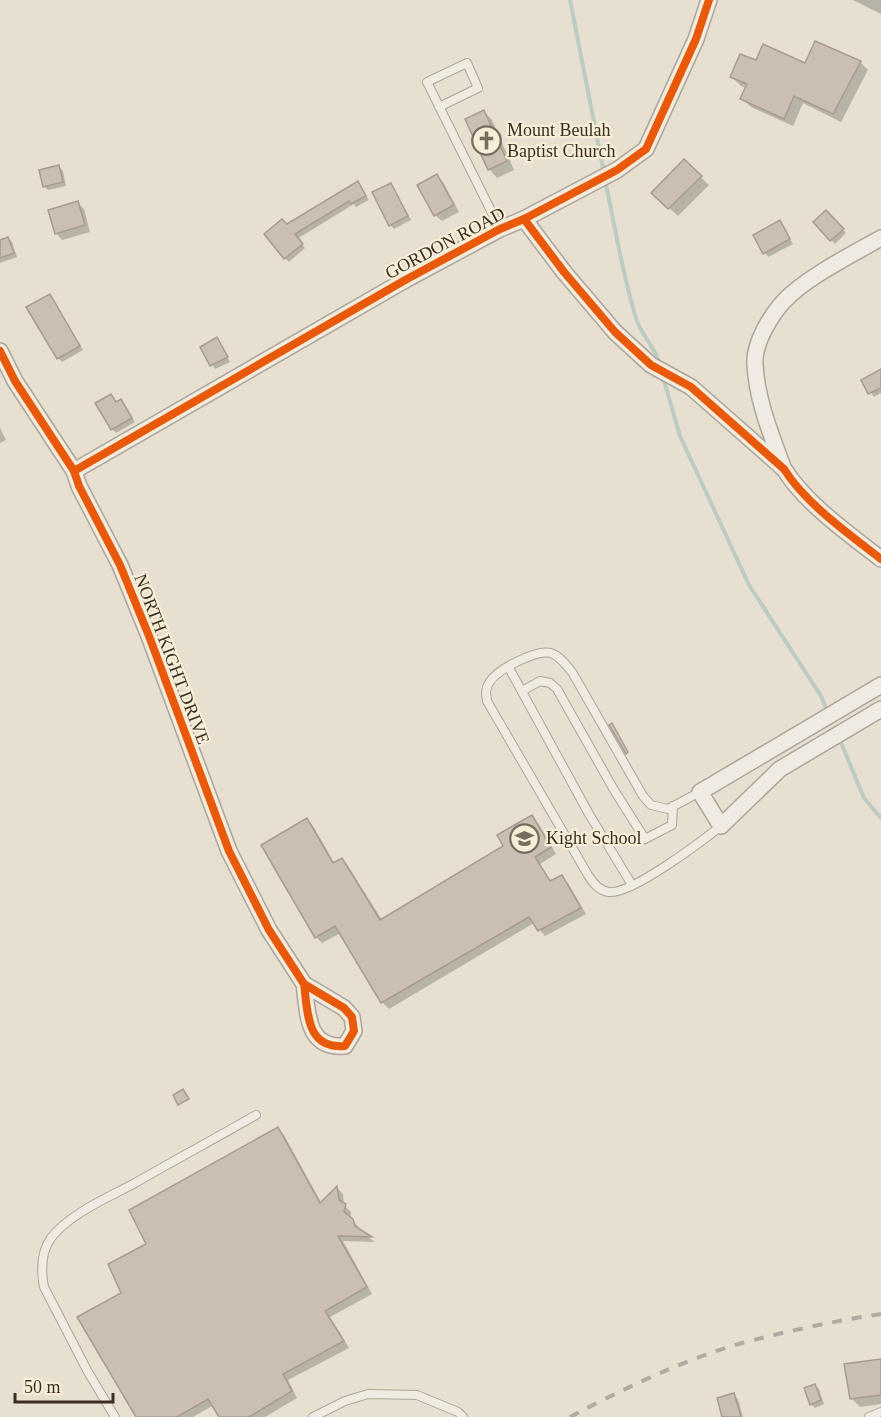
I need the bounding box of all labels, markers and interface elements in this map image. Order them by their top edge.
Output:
place label: Mount Beulah Baptist Church [507,120,616,161]
church icon: Mount Beulah Baptist Church [470,124,502,156]
street label: GORDON ROAD [382,203,508,283]
street label: NORTH KIGHT DRIVE [130,571,214,747]
school or university icon: Kight School [509,822,541,854]
place label: Kight School [546,828,642,848]
scale bar [15,1366,112,1404]
text: 50 m [24,1377,61,1397]

